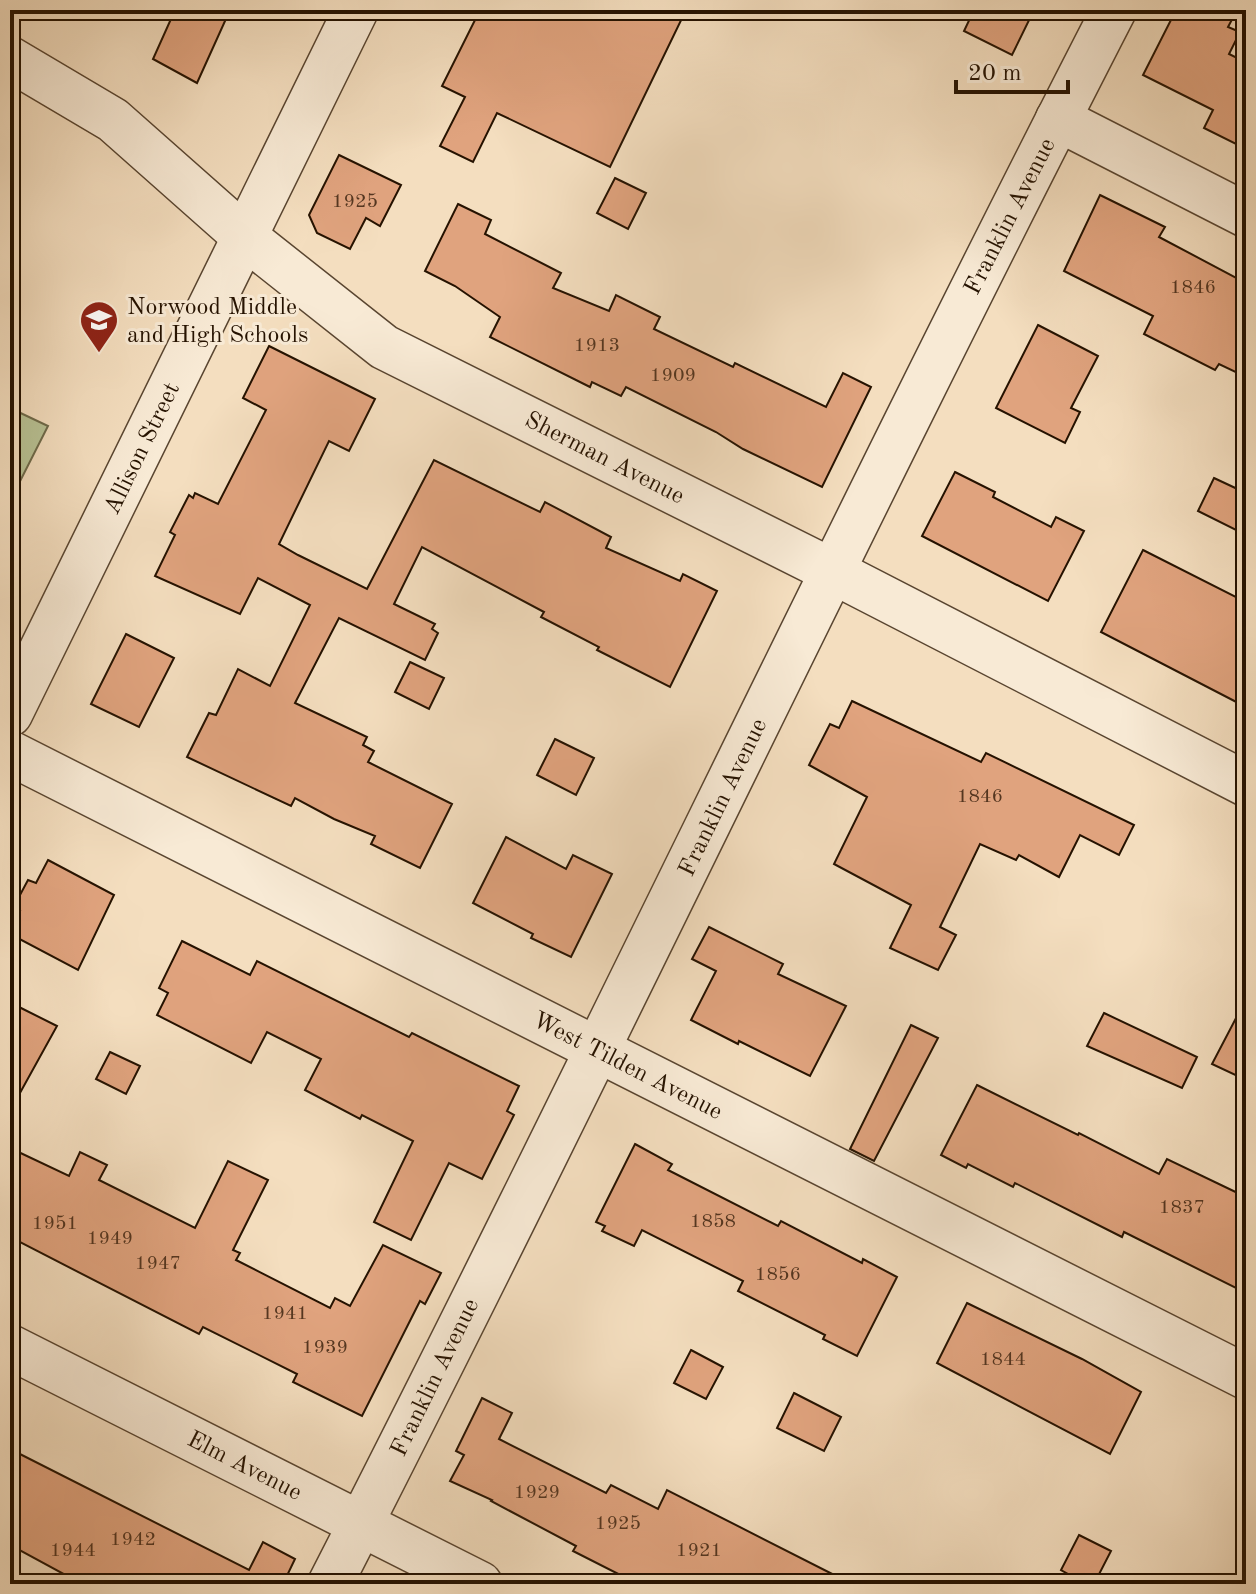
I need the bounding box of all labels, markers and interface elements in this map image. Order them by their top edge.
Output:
scale bar [956,44,1068,94]
text: 20 m [968,62,1022,86]
street label: Franklin Avenue [961,135,1061,299]
house number: 1925 [332,192,378,212]
house number: 1846 [1170,278,1216,298]
place label: Norwood Middle and High Schools [127,296,308,348]
school or university icon: Norwood Middle and High Schools [78,299,120,354]
house number: 1913 [574,336,620,356]
house number: 1909 [650,366,696,386]
street label: Allison Street [101,379,185,519]
street label: Sherman Avenue [520,408,688,509]
street label: Franklin Avenue [675,715,772,881]
house number: 1846 [957,787,1003,807]
street label: West Tilden Avenue [528,1009,726,1125]
house number: 1837 [1159,1198,1205,1218]
house number: 1858 [690,1212,736,1232]
house number: 1951 [32,1214,78,1234]
house number: 1949 [87,1229,133,1249]
house number: 1947 [135,1254,181,1274]
house number: 1856 [755,1265,801,1285]
street label: Franklin Avenue [387,1295,484,1461]
house number: 1941 [262,1304,308,1324]
house number: 1939 [302,1338,348,1358]
house number: 1844 [980,1350,1026,1370]
street label: Elm Avenue [183,1428,305,1506]
house number: 1929 [514,1483,560,1503]
house number: 1925 [595,1514,641,1534]
house number: 1942 [110,1530,156,1550]
house number: 1944 [50,1541,96,1561]
house number: 1921 [676,1541,722,1561]

